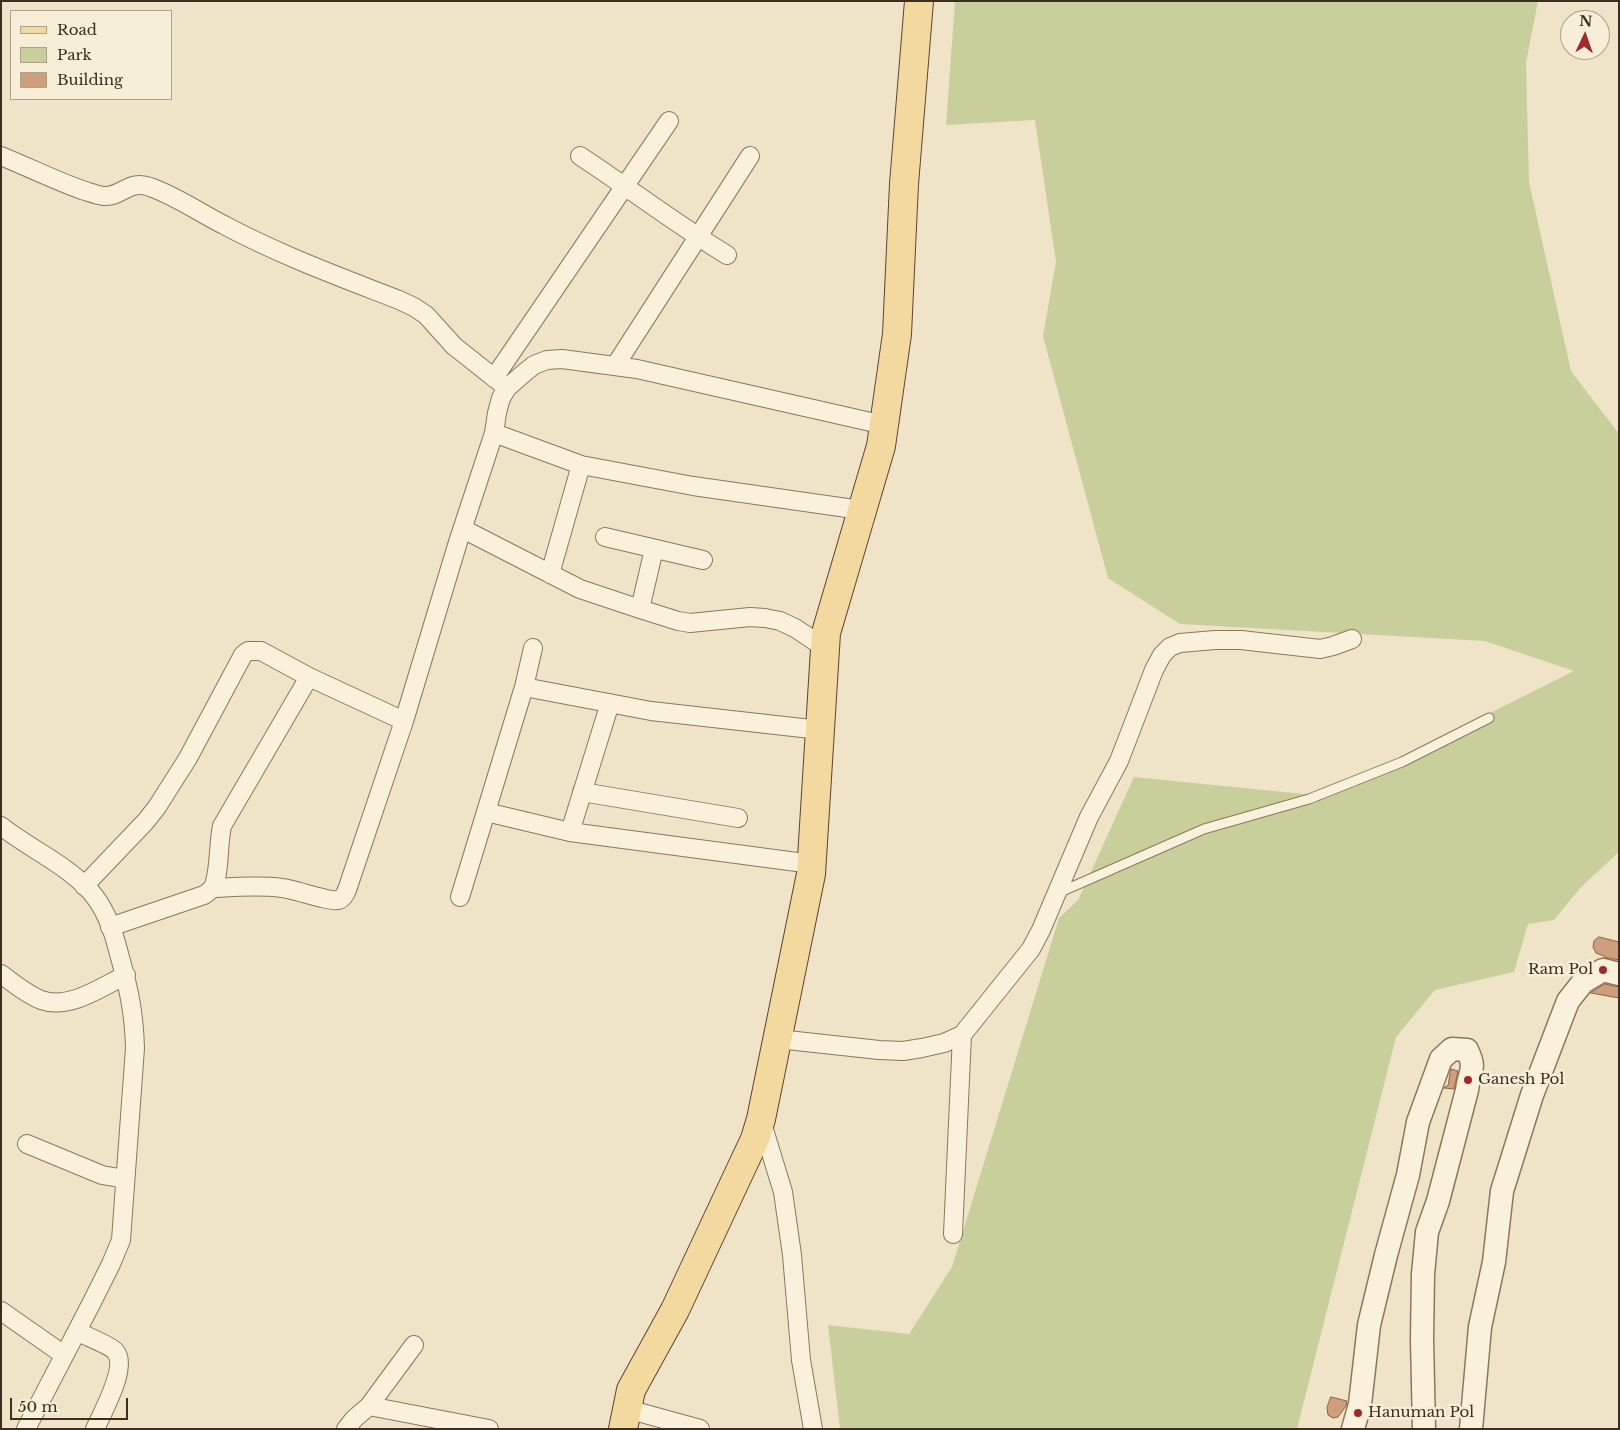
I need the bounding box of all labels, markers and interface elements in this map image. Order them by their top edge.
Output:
legend [10,10,172,100]
north arrow [1560,10,1610,60]
text: N [1579,12,1593,30]
text: Road [57,20,97,39]
text: Park [57,45,92,64]
text: Building [57,70,123,89]
place label: Ram Pol [1528,961,1593,979]
marker: Ram Pol [1597,964,1609,976]
place label: Ganesh Pol [1478,1071,1564,1089]
marker: Ganesh Pol [1462,1074,1474,1086]
scale bar [12,1388,130,1420]
text: 50 m [18,1397,58,1416]
place label: Hanuman Pol [1368,1404,1474,1422]
marker: Hanuman Pol [1352,1407,1364,1419]

